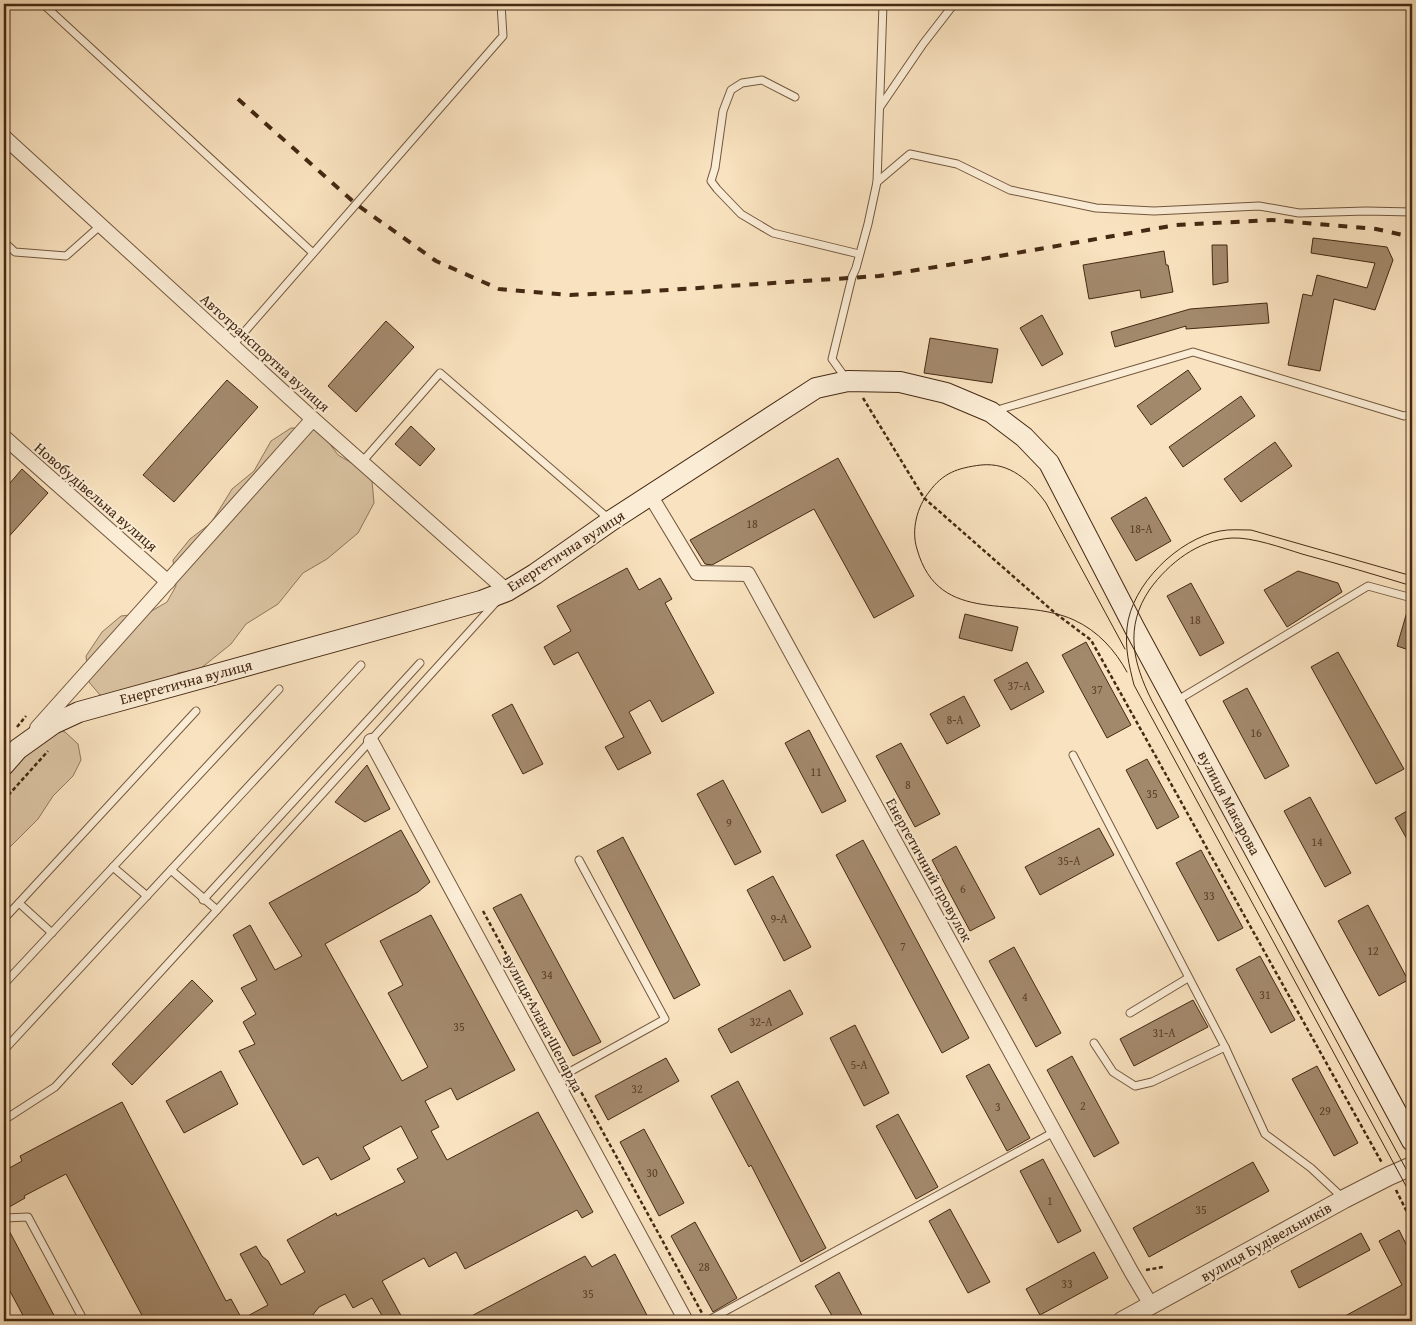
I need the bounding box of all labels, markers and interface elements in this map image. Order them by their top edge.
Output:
street label: Автотранспортна вулиця [196,289,335,417]
street label: Новобудівельна вулиця [30,437,163,556]
street label: Енергетична вулиця [503,504,629,597]
house number: 18 [746,515,758,532]
house number: 18-А [1130,520,1153,537]
house number: 18 [1189,611,1201,628]
street label: Енергетична вулиця [117,654,255,709]
house number: 37-А [1008,677,1031,694]
house number: 37 [1091,681,1103,698]
house number: 8-А [946,711,964,728]
house number: 16 [1250,724,1262,741]
street label: вулиця Макарова [1193,747,1266,860]
house number: 11 [810,763,822,780]
house number: 8 [905,776,911,793]
house number: 35 [1146,785,1158,802]
street label: Енергетичний провулок [881,794,978,946]
house number: 9 [726,814,732,831]
house number: 14 [1311,833,1323,850]
house number: 35-А [1058,852,1081,869]
house number: 6 [960,880,966,897]
house number: 33 [1203,887,1215,904]
house number: 9-А [770,910,788,927]
house number: 7 [900,938,906,955]
house number: 12 [1367,942,1379,959]
street label: вулиця Алана Шепарда [498,950,589,1096]
house number: 34 [541,966,553,983]
house number: 31 [1259,986,1271,1003]
house number: 4 [1022,988,1028,1005]
house number: 32-А [750,1013,773,1030]
house number: 35 [453,1018,465,1035]
house number: 31-А [1153,1024,1176,1041]
house number: 5-А [850,1056,868,1073]
house number: 32 [631,1080,643,1097]
house number: 2 [1080,1097,1086,1114]
house number: 3 [995,1098,1001,1115]
house number: 29 [1319,1102,1331,1119]
house number: 30 [646,1164,658,1181]
house number: 1 [1047,1192,1053,1209]
street label: вулиця Будівельників [1196,1197,1335,1286]
house number: 35 [1195,1201,1207,1218]
house number: 28 [698,1258,710,1275]
house number: 33 [1061,1275,1073,1292]
house number: 35 [582,1285,594,1302]

